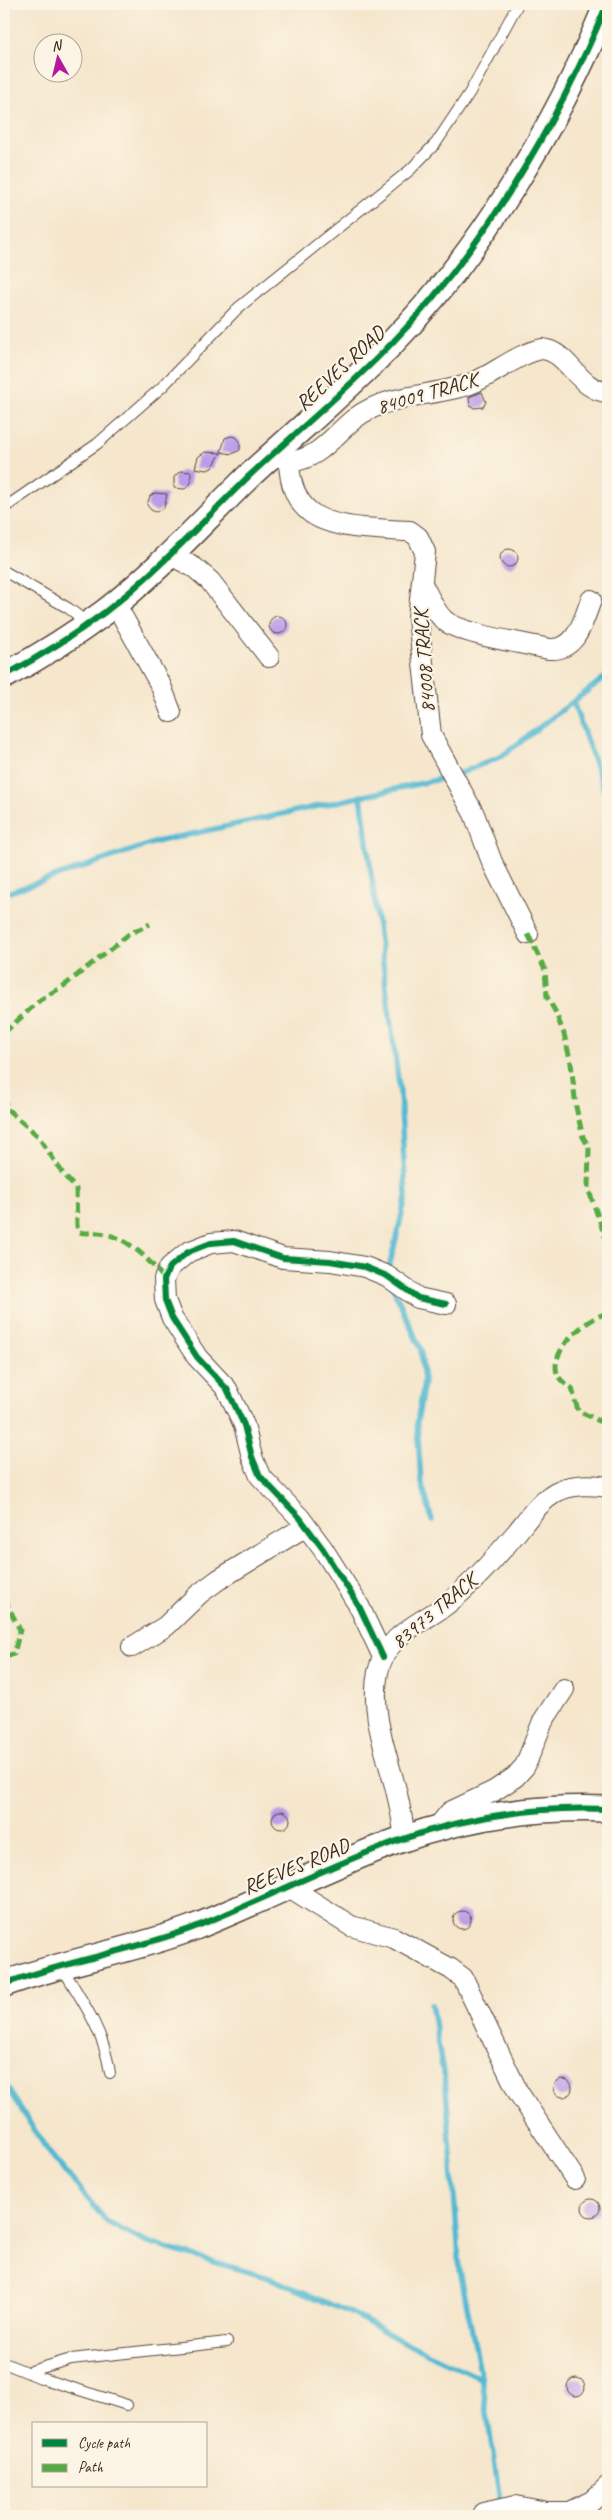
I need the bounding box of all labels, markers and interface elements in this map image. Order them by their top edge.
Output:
north arrow [32,32,82,82]
text: N [51,36,64,55]
street label: REEVES ROAD [290,319,391,416]
street label: 84009 TRACK [374,365,485,420]
street label: 84008 TRACK [407,604,441,714]
street label: 83973 TRACK [386,1565,485,1654]
street label: REEVES ROAD [239,1831,355,1900]
legend [32,2422,208,2488]
text: Cycle path [78,2434,130,2453]
text: Path [78,2458,104,2477]

